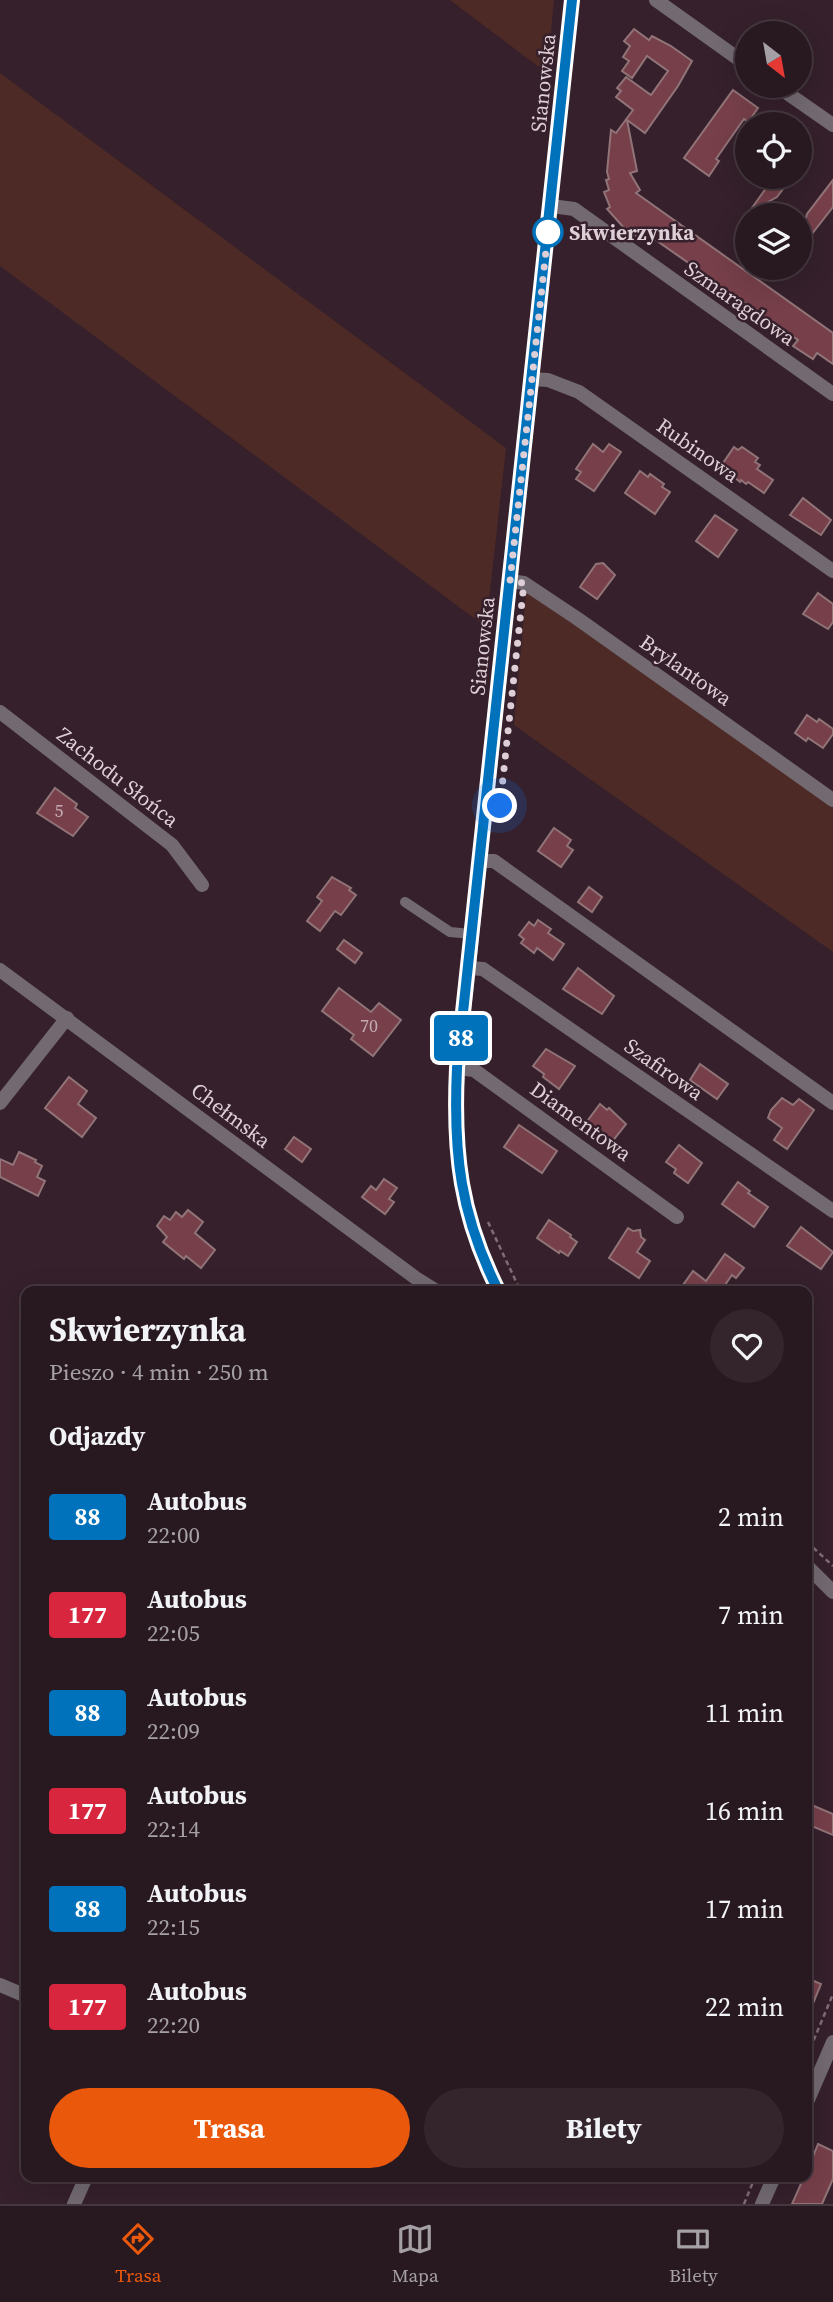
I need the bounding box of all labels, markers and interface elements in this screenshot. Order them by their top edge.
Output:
north arrow [735,21,812,98]
map controls [735,21,812,280]
street label: Sianowska [523,32,563,134]
button: locate [735,112,812,189]
button: layers [735,203,812,280]
marker: Skwierzynka [533,217,563,247]
place label: Skwierzynka [569,218,695,247]
street label: Szmaragdowa [679,254,802,352]
street label: Rubinowa [651,411,745,489]
street label: Sianowska [462,595,502,697]
street label: Brylantowa [634,628,738,713]
street label: Zachodu Słońca [51,720,185,834]
your location [482,788,517,823]
house number: 5 [55,798,64,823]
house number: 70 [360,1013,378,1038]
line badge: 88 [430,1015,492,1061]
text: 88 [448,1021,474,1054]
street label: Szafirowa [619,1031,710,1107]
street label: Diamentowa [524,1074,638,1168]
street label: Chełmska [185,1076,277,1155]
text: Skwierzynka [49,1307,246,1352]
button: heart [710,1309,784,1383]
text: Pieszo · 4 min · 250 m [49,1356,269,1388]
text: Odjazdy [49,1418,145,1454]
text: Autobus [147,1483,247,1519]
text: 2 min [718,1499,784,1535]
text: 88 [74,1500,101,1533]
text: 22:00 [147,1519,200,1551]
text: Autobus [147,1581,247,1617]
text: 7 min [718,1597,784,1633]
text: 177 [68,1598,107,1631]
text: 22:05 [147,1617,200,1649]
text: Autobus [147,1679,247,1715]
text: 11 min [705,1695,784,1731]
text: 88 [74,1696,101,1729]
text: 22:09 [147,1715,200,1747]
text: Autobus [147,1777,247,1813]
text: 16 min [705,1793,784,1829]
text: 177 [68,1794,107,1827]
text: 22:14 [147,1813,200,1845]
text: Autobus [147,1875,247,1911]
text: 17 min [705,1891,784,1927]
text: 88 [74,1892,101,1925]
text: 22:15 [147,1911,200,1943]
text: Autobus [147,1973,247,2009]
text: 22 min [705,1989,784,2025]
text: 177 [68,1990,107,2023]
text: 22:20 [147,2009,200,2041]
button: Trasa [49,2088,410,2168]
button: Bilety [424,2088,784,2168]
tab: Trasa [115,2220,161,2288]
tab: Mapa [392,2220,439,2288]
tab: Bilety [669,2220,718,2288]

